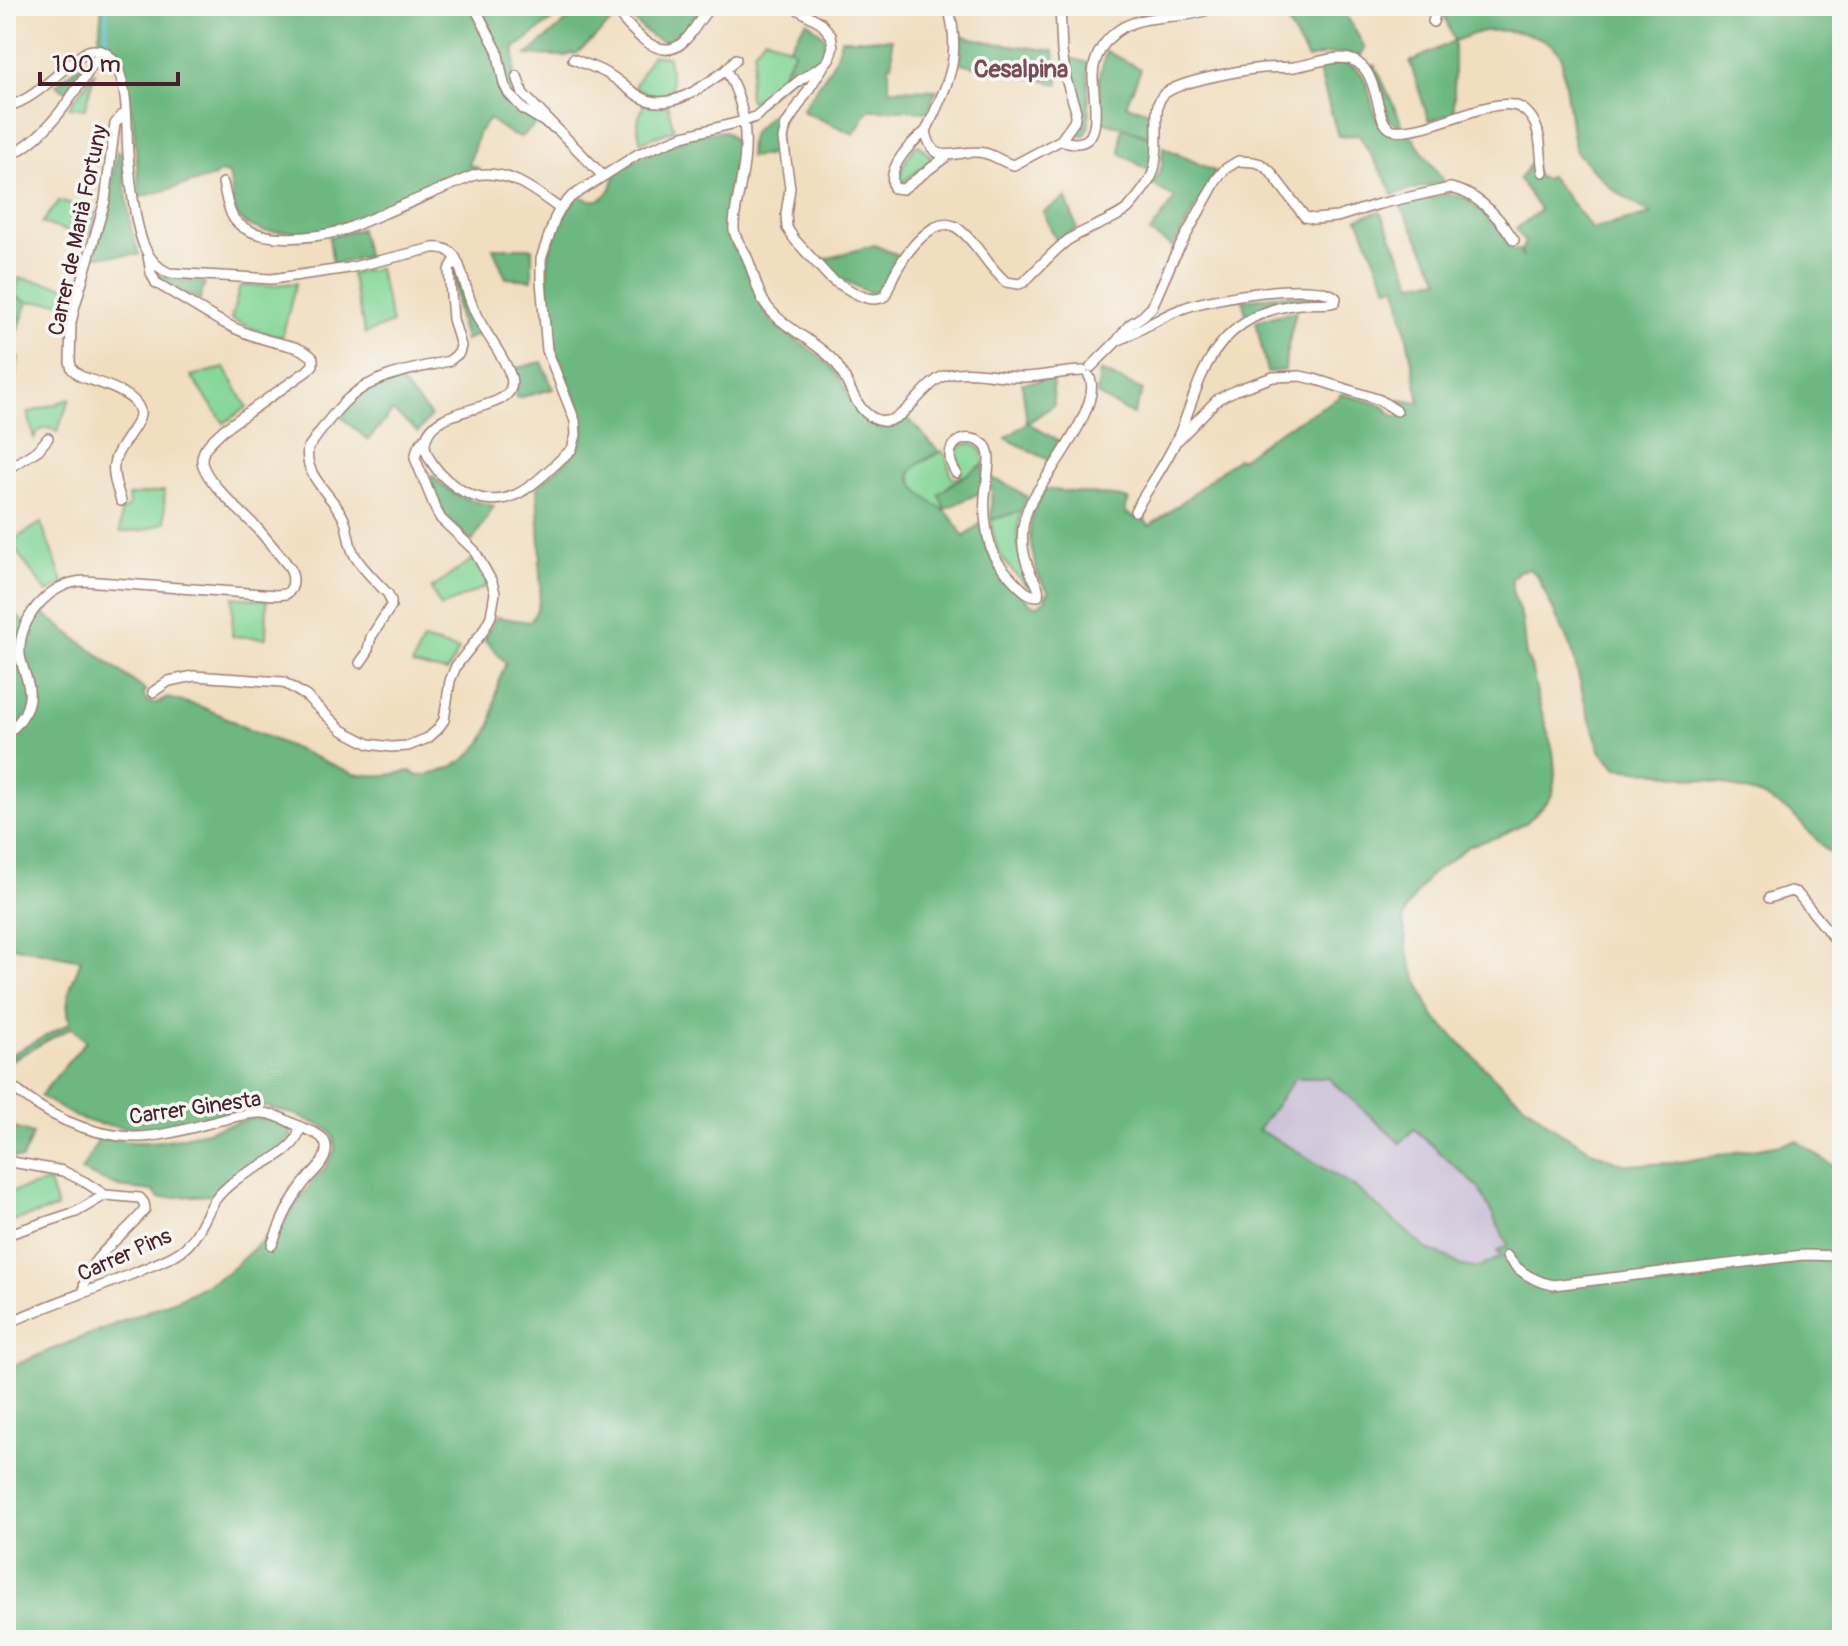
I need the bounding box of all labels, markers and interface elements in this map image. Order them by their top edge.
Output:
scale bar [40,36,178,86]
text: 100 m [52,50,121,79]
district label: Cesalpina [974,55,1068,84]
street label: Carrer de Marià Fortuny [42,122,114,338]
street label: Carrer Ginesta [127,1085,263,1131]
street label: Carrer Pins [73,1222,176,1288]

